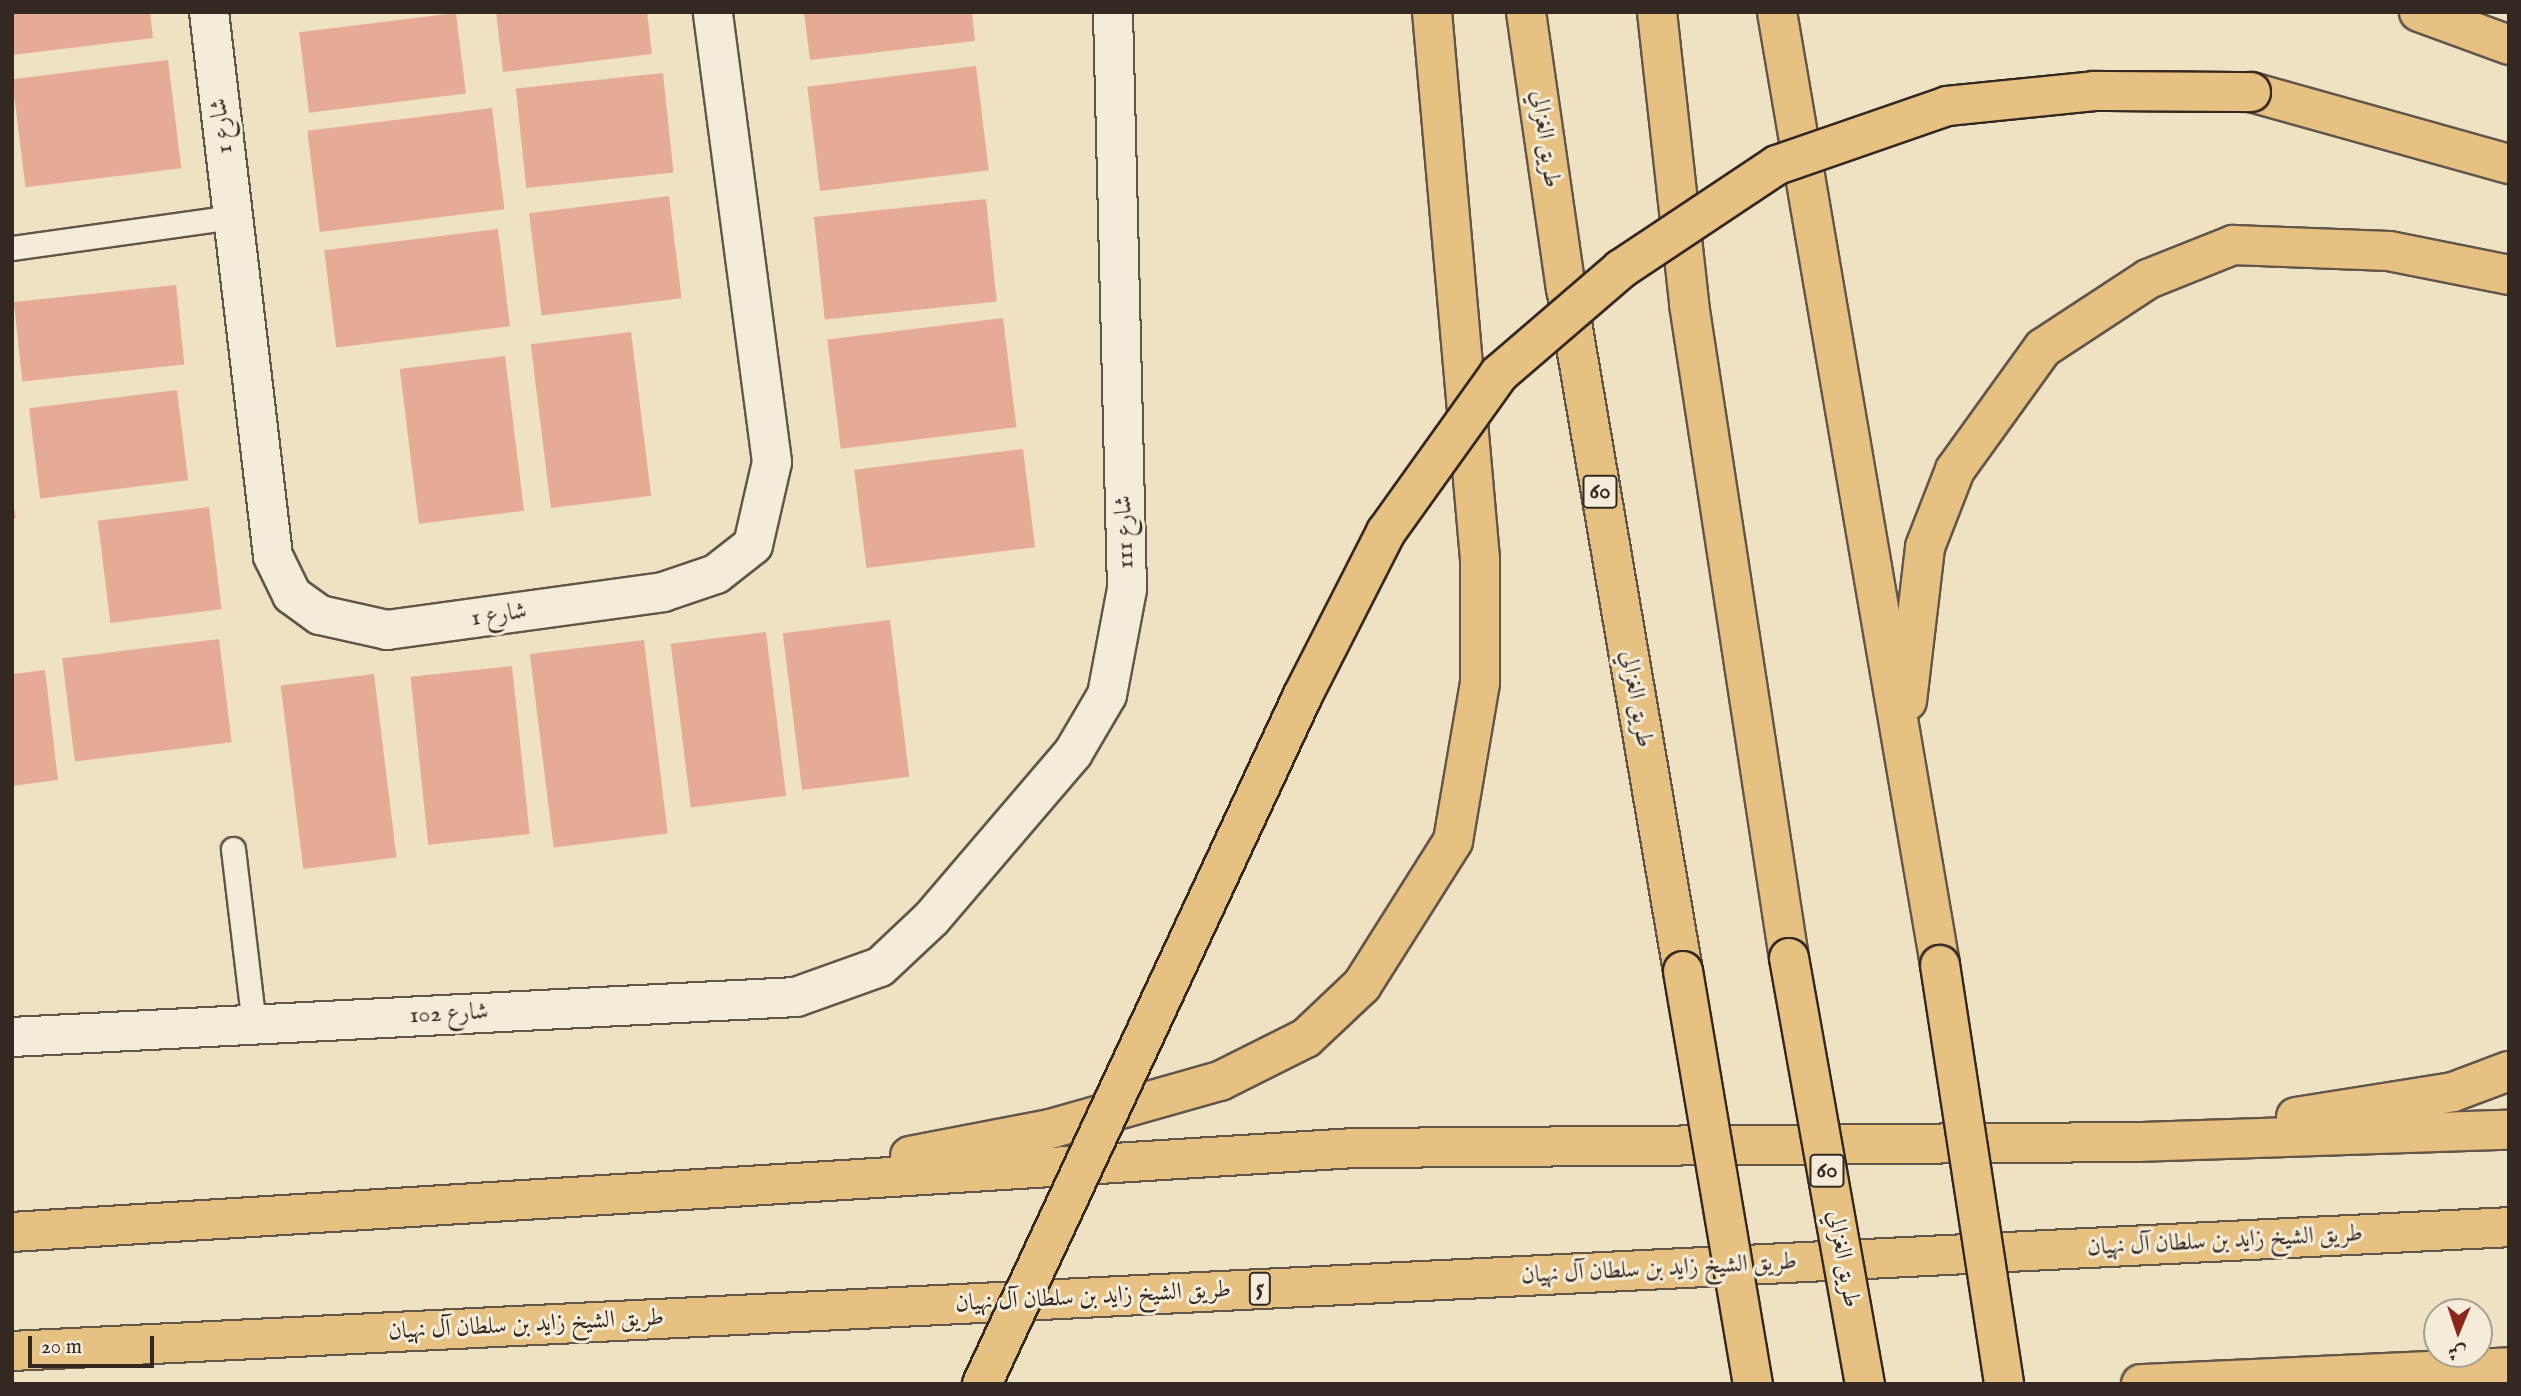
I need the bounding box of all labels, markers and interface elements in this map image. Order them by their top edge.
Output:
street label: طريق الغزالي [1524,88,1566,190]
street label: شارع 1 [204,97,240,155]
road number: 60 [1581,472,1619,512]
street label: شارع 111 [1109,495,1141,569]
street label: شارع 1 [469,597,529,633]
street label: طريق الغزالي [1613,648,1659,750]
street label: شارع 102 [409,998,489,1030]
road number: 60 [1808,1152,1846,1190]
street label: طريق الغزالي [1820,1208,1866,1310]
street label: طريق الشيخ زايد بن سلطان آل نهيان [2086,1219,2364,1263]
street label: طريق الشيخ زايد بن سلطان آل نهيان [1520,1247,1798,1291]
road number: 5 [1248,1270,1272,1308]
street label: طريق الشيخ زايد بن سلطان آل نهيان [954,1275,1232,1319]
north arrow [2423,1298,2493,1368]
street label: طريق الشيخ زايد بن سلطان آل نهيان [387,1303,665,1347]
scale bar [32,1322,158,1366]
text: 20 m [41,1334,82,1361]
text: ش [2448,1340,2467,1364]

